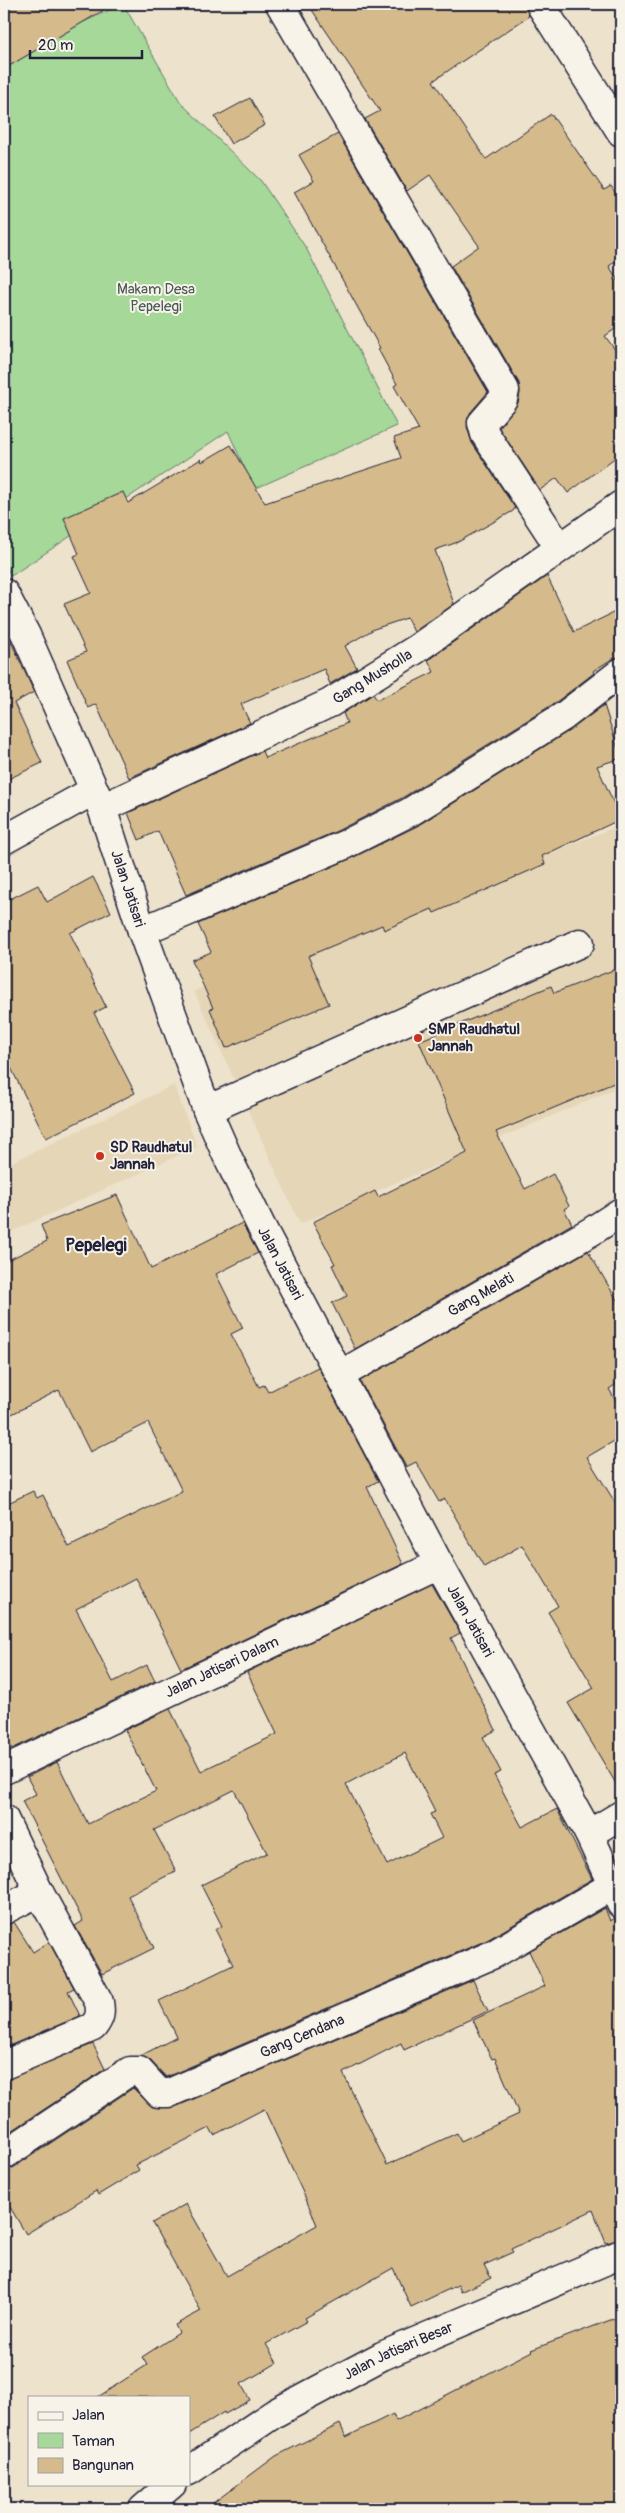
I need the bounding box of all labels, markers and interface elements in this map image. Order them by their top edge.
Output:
scale bar [30,28,142,60]
text: 20 m [38,36,73,55]
park label: Makam Desa Pepelegi [117,280,195,316]
street label: Gang Musholla [329,645,416,709]
street label: Jalan Jatisari [106,848,149,930]
place label: SMP Raudhatul Jannah [428,1020,520,1056]
marker: SMP Raudhatul Jannah [412,1032,424,1044]
place label: SD Raudhatul Jannah [110,1138,192,1174]
marker: SD Raudhatul Jannah [94,1150,106,1162]
street label: Jalan Jatisari [253,1223,307,1303]
district label: Pepelegi [65,1234,127,1257]
street label: Gang Melati [445,1269,518,1321]
street label: Jalan Jatisari [442,1581,498,1661]
street label: Jalan Jatisari Dalam [162,1632,282,1702]
street label: Gang Cendana [257,2010,348,2063]
street label: Jalan Jatisari Besar [341,2318,457,2385]
legend [28,2396,190,2486]
text: Jalan [72,2406,105,2425]
text: Taman [72,2432,115,2451]
text: Bangunan [72,2456,134,2475]

